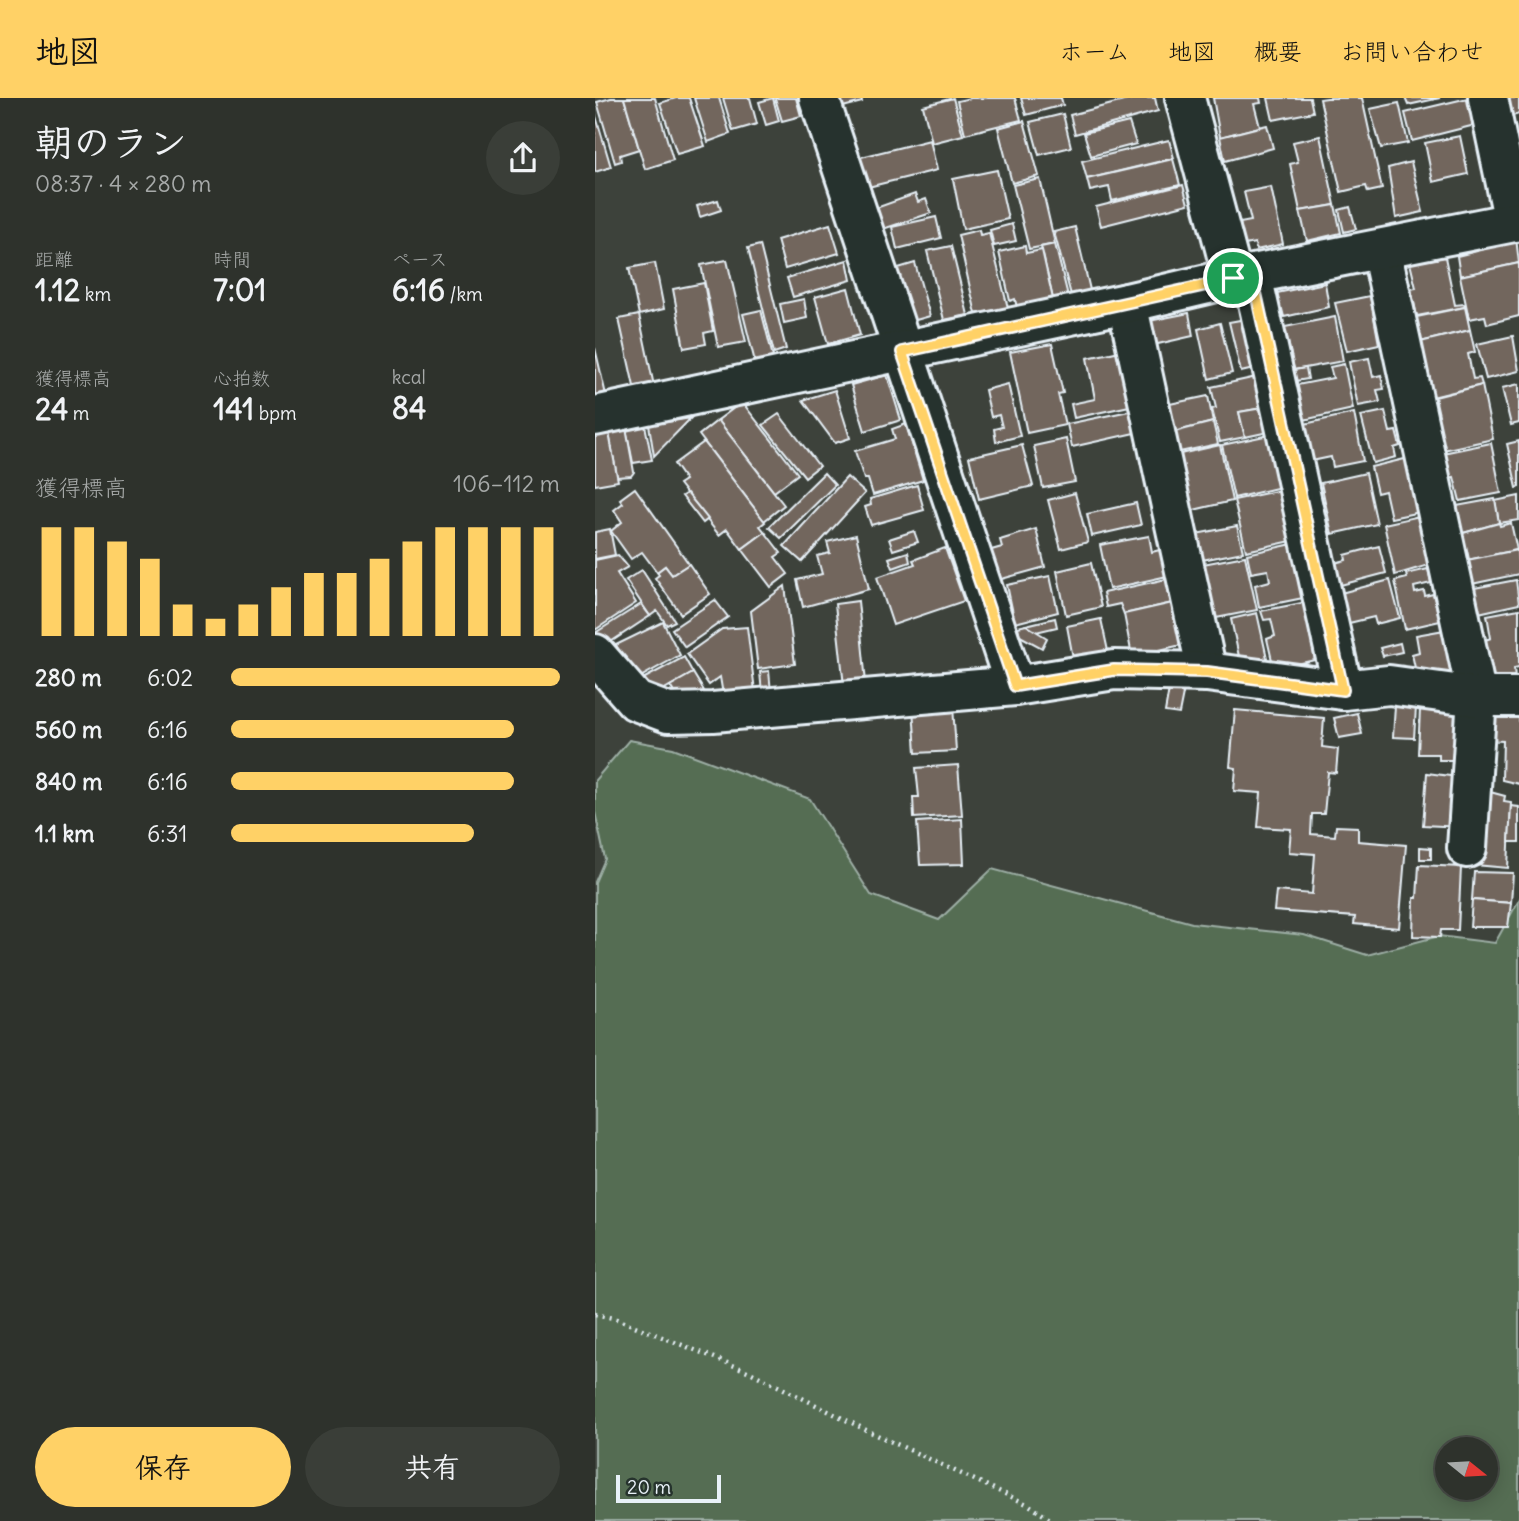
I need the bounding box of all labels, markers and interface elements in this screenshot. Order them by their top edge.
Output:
text: 地図 [35,30,101,72]
text: ホーム [1059,36,1130,66]
text: 地図 [1168,36,1216,66]
text: 概要 [1254,36,1302,66]
text: お問い合わせ [1340,36,1484,66]
text: 朝のラン [35,119,187,166]
button: share [486,121,560,195]
text: 08:37 · 4 × 280 m [35,169,211,198]
text: 距離 [35,247,73,271]
text: 時間 [213,247,251,271]
text: ペース [392,247,448,271]
pin [1203,248,1263,308]
icon: arrive [1214,259,1252,297]
text: 1.12 [35,271,80,309]
text: 7:01 [213,271,266,309]
text: 6:16 [392,271,445,309]
text: km [80,282,111,306]
text: /km [445,282,483,306]
text: kcal [392,365,426,389]
text: 獲得標高 [35,366,111,390]
text: 心拍数 [213,366,270,390]
text: 84 [392,389,426,427]
text: 24 [35,390,68,428]
text: 141 [213,390,254,428]
text: m [68,401,90,425]
text: bpm [254,401,297,425]
text: 106–112 m [453,469,560,498]
text: 獲得標高 [35,473,127,502]
text: 280 m [35,663,102,692]
text: 6:02 [147,663,193,692]
text: 560 m [35,715,102,744]
text: 6:16 [147,715,188,744]
text: 840 m [35,767,102,796]
text: 6:16 [147,767,188,796]
text: 1.1 km [35,819,94,848]
text: 6:31 [147,819,187,848]
button: 保存 [35,1427,291,1507]
button: 共有 [305,1427,560,1507]
north arrow [1435,1437,1498,1500]
map controls [1435,1437,1498,1500]
scale bar [616,1472,721,1504]
text: 20 m [627,1475,671,1499]

